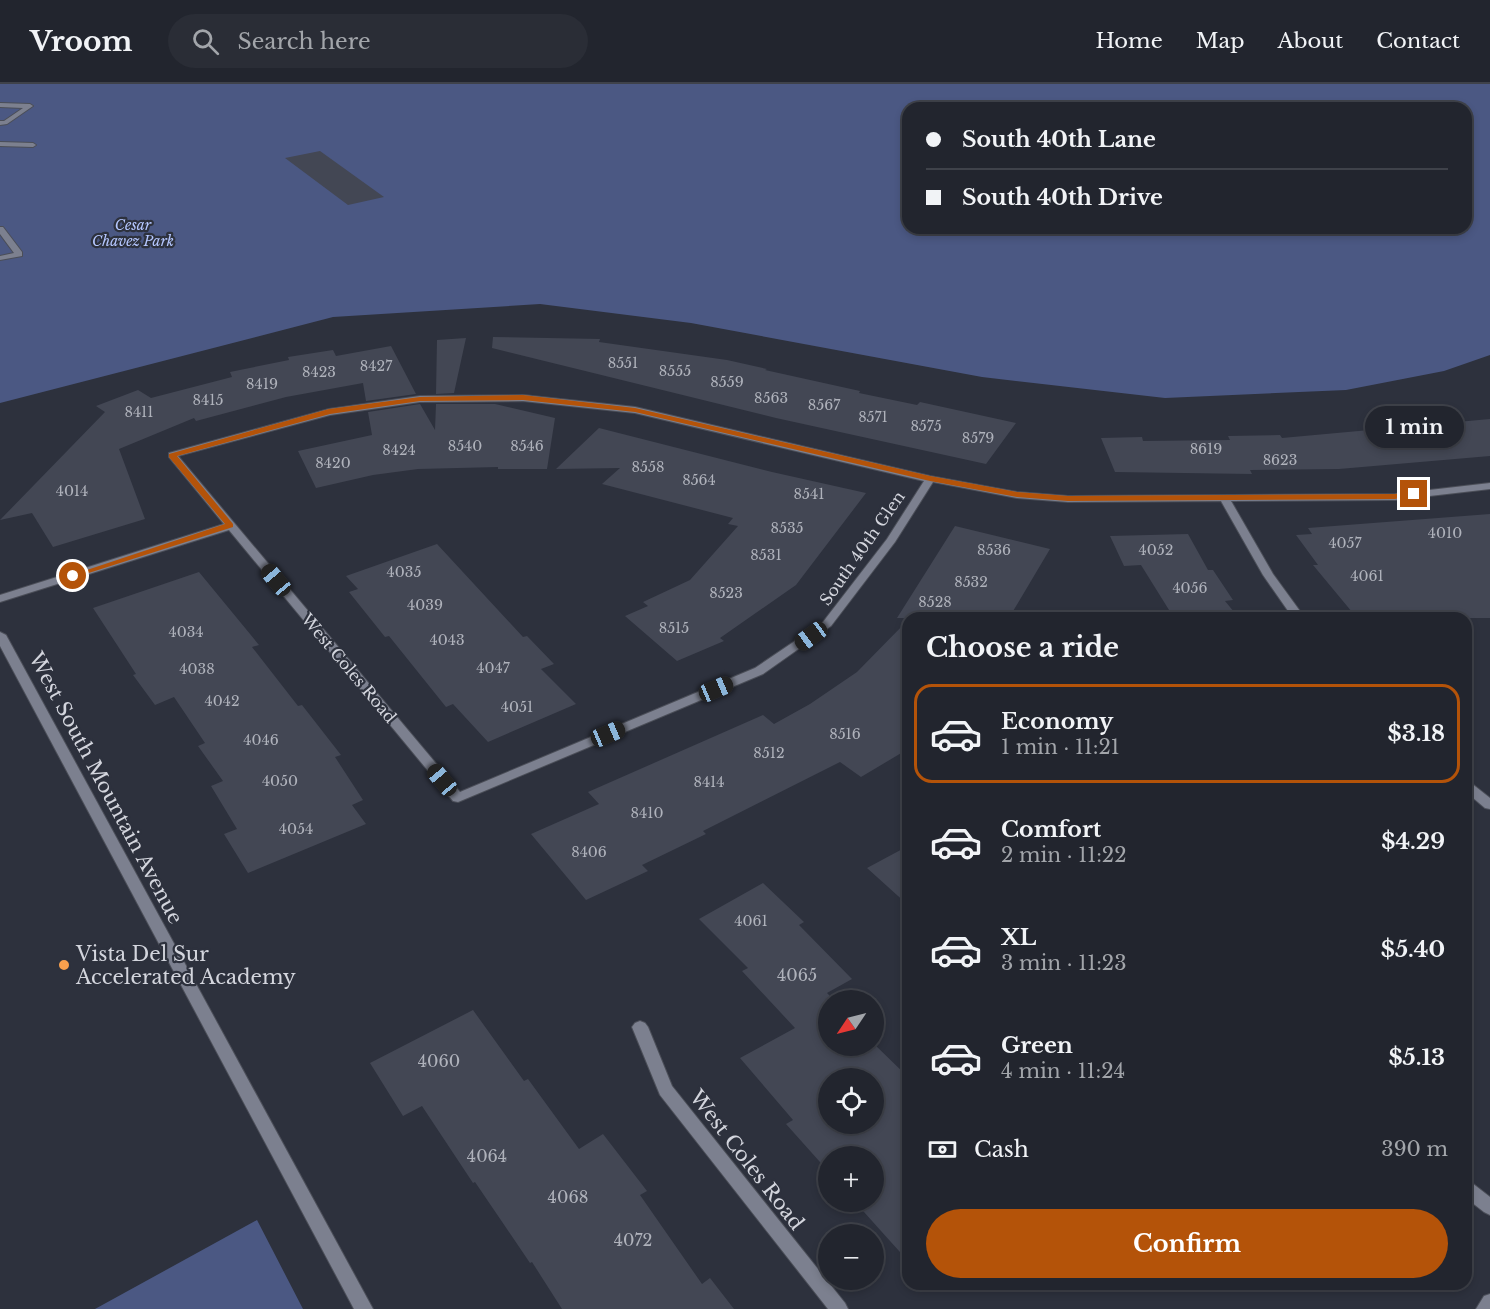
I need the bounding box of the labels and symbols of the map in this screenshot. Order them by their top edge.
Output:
park label: Cesar Chavez Park [92,216,174,250]
house number: 8551 [608,354,638,372]
house number: 8427 [360,357,393,375]
house number: 8555 [659,362,691,380]
house number: 8423 [302,363,336,381]
house number: 8559 [710,373,744,391]
house number: 8419 [246,375,278,393]
house number: 8563 [754,389,788,407]
house number: 8415 [193,391,223,409]
house number: 8567 [808,396,841,414]
house number: 8411 [124,403,154,421]
callout: 1 min [1364,407,1464,449]
house number: 8571 [858,408,888,426]
house number: 8575 [910,417,942,435]
house number: 8579 [962,429,994,447]
house number: 8540 [448,437,482,455]
house number: 8546 [510,437,544,455]
house number: 8619 [1190,440,1222,458]
house number: 8424 [382,441,416,459]
house number: 8623 [1263,451,1297,469]
house number: 8420 [315,454,351,472]
house number: 8558 [632,458,664,476]
house number: 8564 [682,471,716,489]
route end [1400,480,1427,507]
house number: 4014 [56,482,88,500]
house number: 8541 [794,485,824,503]
street label: South 40th Glen [815,487,909,609]
house number: 8535 [770,519,804,537]
house number: 4010 [1428,524,1462,542]
house number: 4057 [1328,534,1363,552]
house number: 8536 [977,541,1011,559]
house number: 4052 [1139,541,1173,559]
house number: 8531 [750,546,782,564]
car [258,560,294,600]
route start [59,562,86,589]
house number: 4035 [387,563,421,581]
house number: 4061 [1350,567,1384,585]
house number: 8532 [954,573,988,591]
house number: 4056 [1172,579,1208,597]
house number: 8523 [709,584,743,602]
house number: 8528 [918,593,952,611]
house number: 4039 [407,596,443,614]
street label: West Coles Road [297,608,401,727]
car [791,618,831,654]
house number: 8515 [659,619,689,637]
house number: 4034 [169,623,204,641]
house number: 4043 [430,631,465,649]
street label: West South Mountain Avenue [24,647,188,928]
house number: 4047 [476,659,511,677]
house number: 4038 [179,660,215,678]
car [696,674,736,704]
house number: 4042 [205,692,240,710]
house number: 4051 [501,698,533,716]
car [588,719,628,749]
house number: 8516 [829,725,861,743]
house number: 4046 [243,731,279,749]
house number: 8512 [753,744,785,762]
car [424,760,460,800]
house number: 4050 [262,772,298,790]
house number: 8414 [693,773,725,791]
house number: 8410 [631,804,663,822]
house number: 4054 [279,820,313,838]
house number: 8406 [571,843,607,861]
house number: 4061 [734,912,768,930]
place label: Vista Del Sur Accelerated Academy [75,942,296,989]
marker: Vista Del Sur Accelerated Academy [57,958,71,972]
house number: 4065 [777,965,817,985]
north arrow [818,990,884,1056]
house number: 4060 [418,1051,460,1071]
street label: West Coles Road [684,1084,809,1235]
house number: 4064 [467,1146,507,1166]
house number: 4068 [548,1187,588,1207]
house number: 4072 [614,1230,652,1250]

